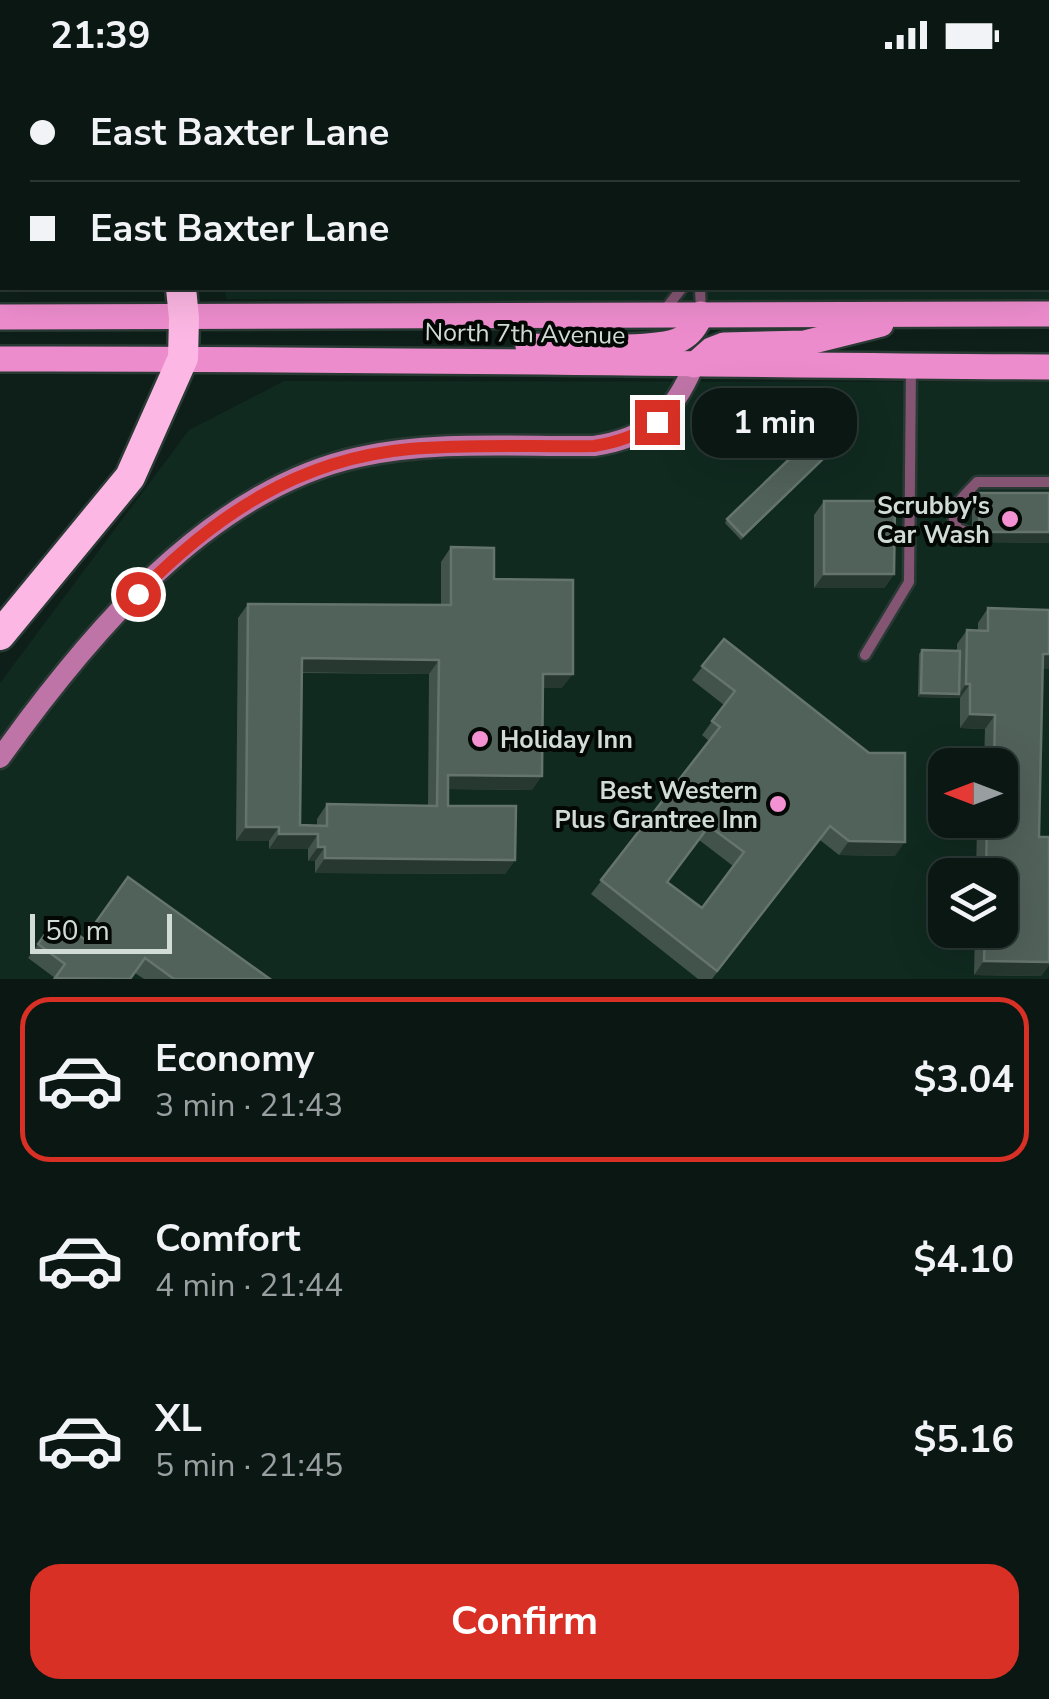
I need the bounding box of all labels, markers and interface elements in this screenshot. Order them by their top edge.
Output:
text: 21:39 [50,10,151,61]
text: East Baxter Lane [90,107,389,158]
text: East Baxter Lane [90,203,389,254]
street label: North 7th Avenue [424,315,626,353]
callout: 1 min [692,387,857,457]
route end [635,400,680,445]
text: 1 min [733,401,816,444]
place label: Scrubby's Car Wash [876,489,990,552]
marker: Scrubby's Car Wash [999,508,1021,530]
route start [116,572,161,617]
place label: Holiday Inn [500,723,633,757]
marker: Holiday Inn [469,728,491,750]
north arrow [928,748,1018,838]
map controls [928,748,1018,948]
place label: Best Western Plus Grantree Inn [555,774,758,837]
marker: Best Western Plus Grantree Inn [767,793,789,815]
button: layers [928,858,1018,948]
scale bar [30,909,172,954]
text: 50 m [45,912,110,950]
text: Economy [155,1033,314,1084]
icon: car [35,1035,125,1125]
text: $3.04 [913,1054,1014,1105]
text: 3 min · 21:43 [155,1084,343,1127]
text: Comfort [155,1213,300,1264]
icon: car [35,1215,125,1305]
text: $4.10 [913,1234,1014,1285]
text: 4 min · 21:44 [155,1264,343,1307]
text: XL [155,1393,202,1444]
icon: car [35,1395,125,1485]
text: $5.16 [913,1414,1014,1465]
text: 5 min · 21:45 [155,1444,343,1487]
button: Confirm [30,1564,1019,1679]

